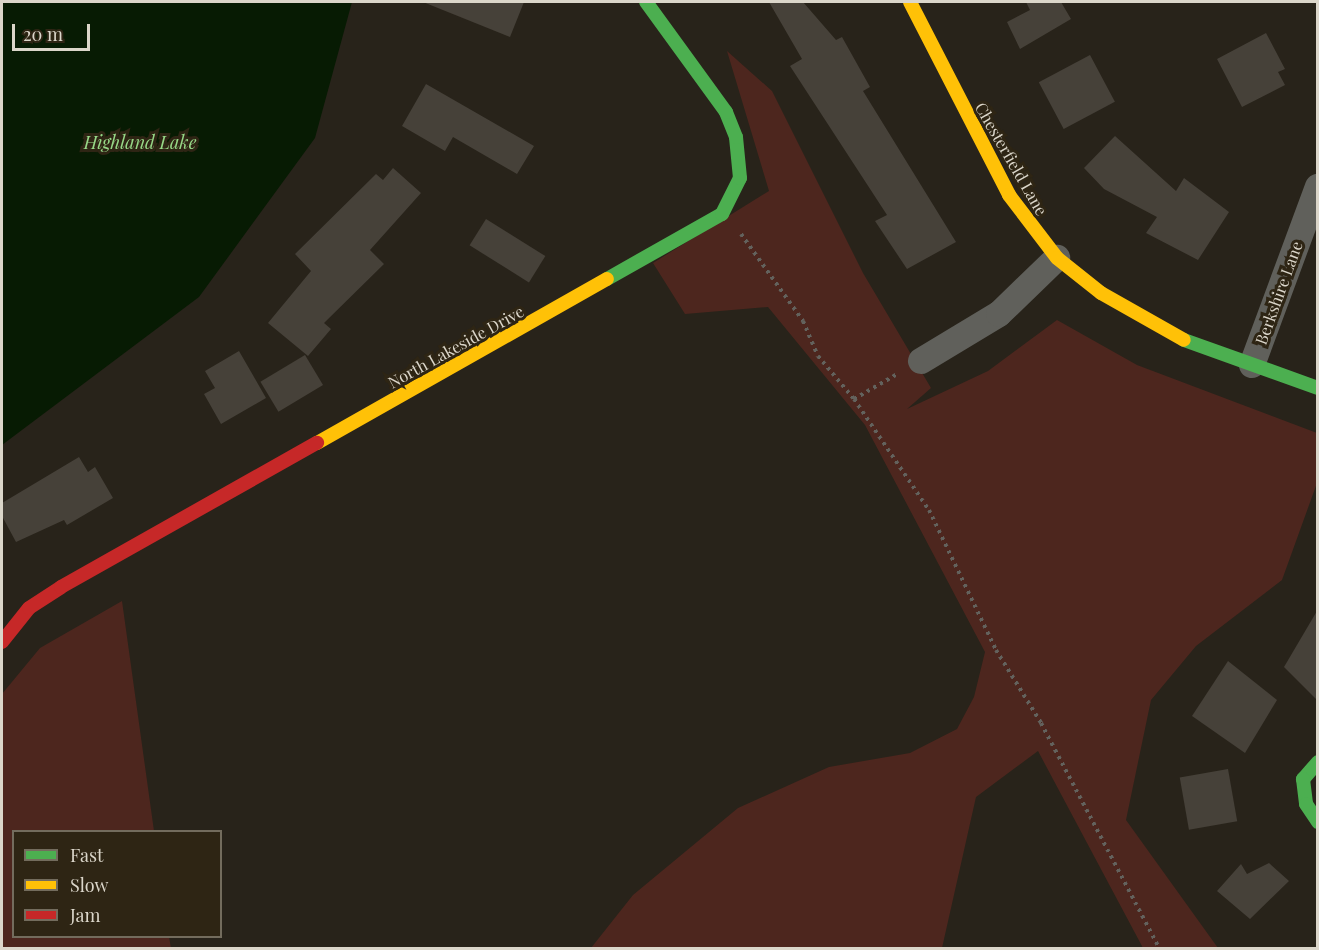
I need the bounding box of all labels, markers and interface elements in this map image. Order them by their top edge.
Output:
scale bar [15,12,93,50]
text: 20 m [23,22,63,46]
street label: Chesterfield Lane [971,99,1051,219]
water label: Highland Lake [84,131,196,153]
street label: Berkshire Lane [1251,239,1307,347]
street label: North Lakeside Drive [385,302,527,392]
legend [12,830,222,938]
text: Fast [70,843,103,867]
text: Slow [70,873,108,897]
text: Jam [70,903,100,927]

